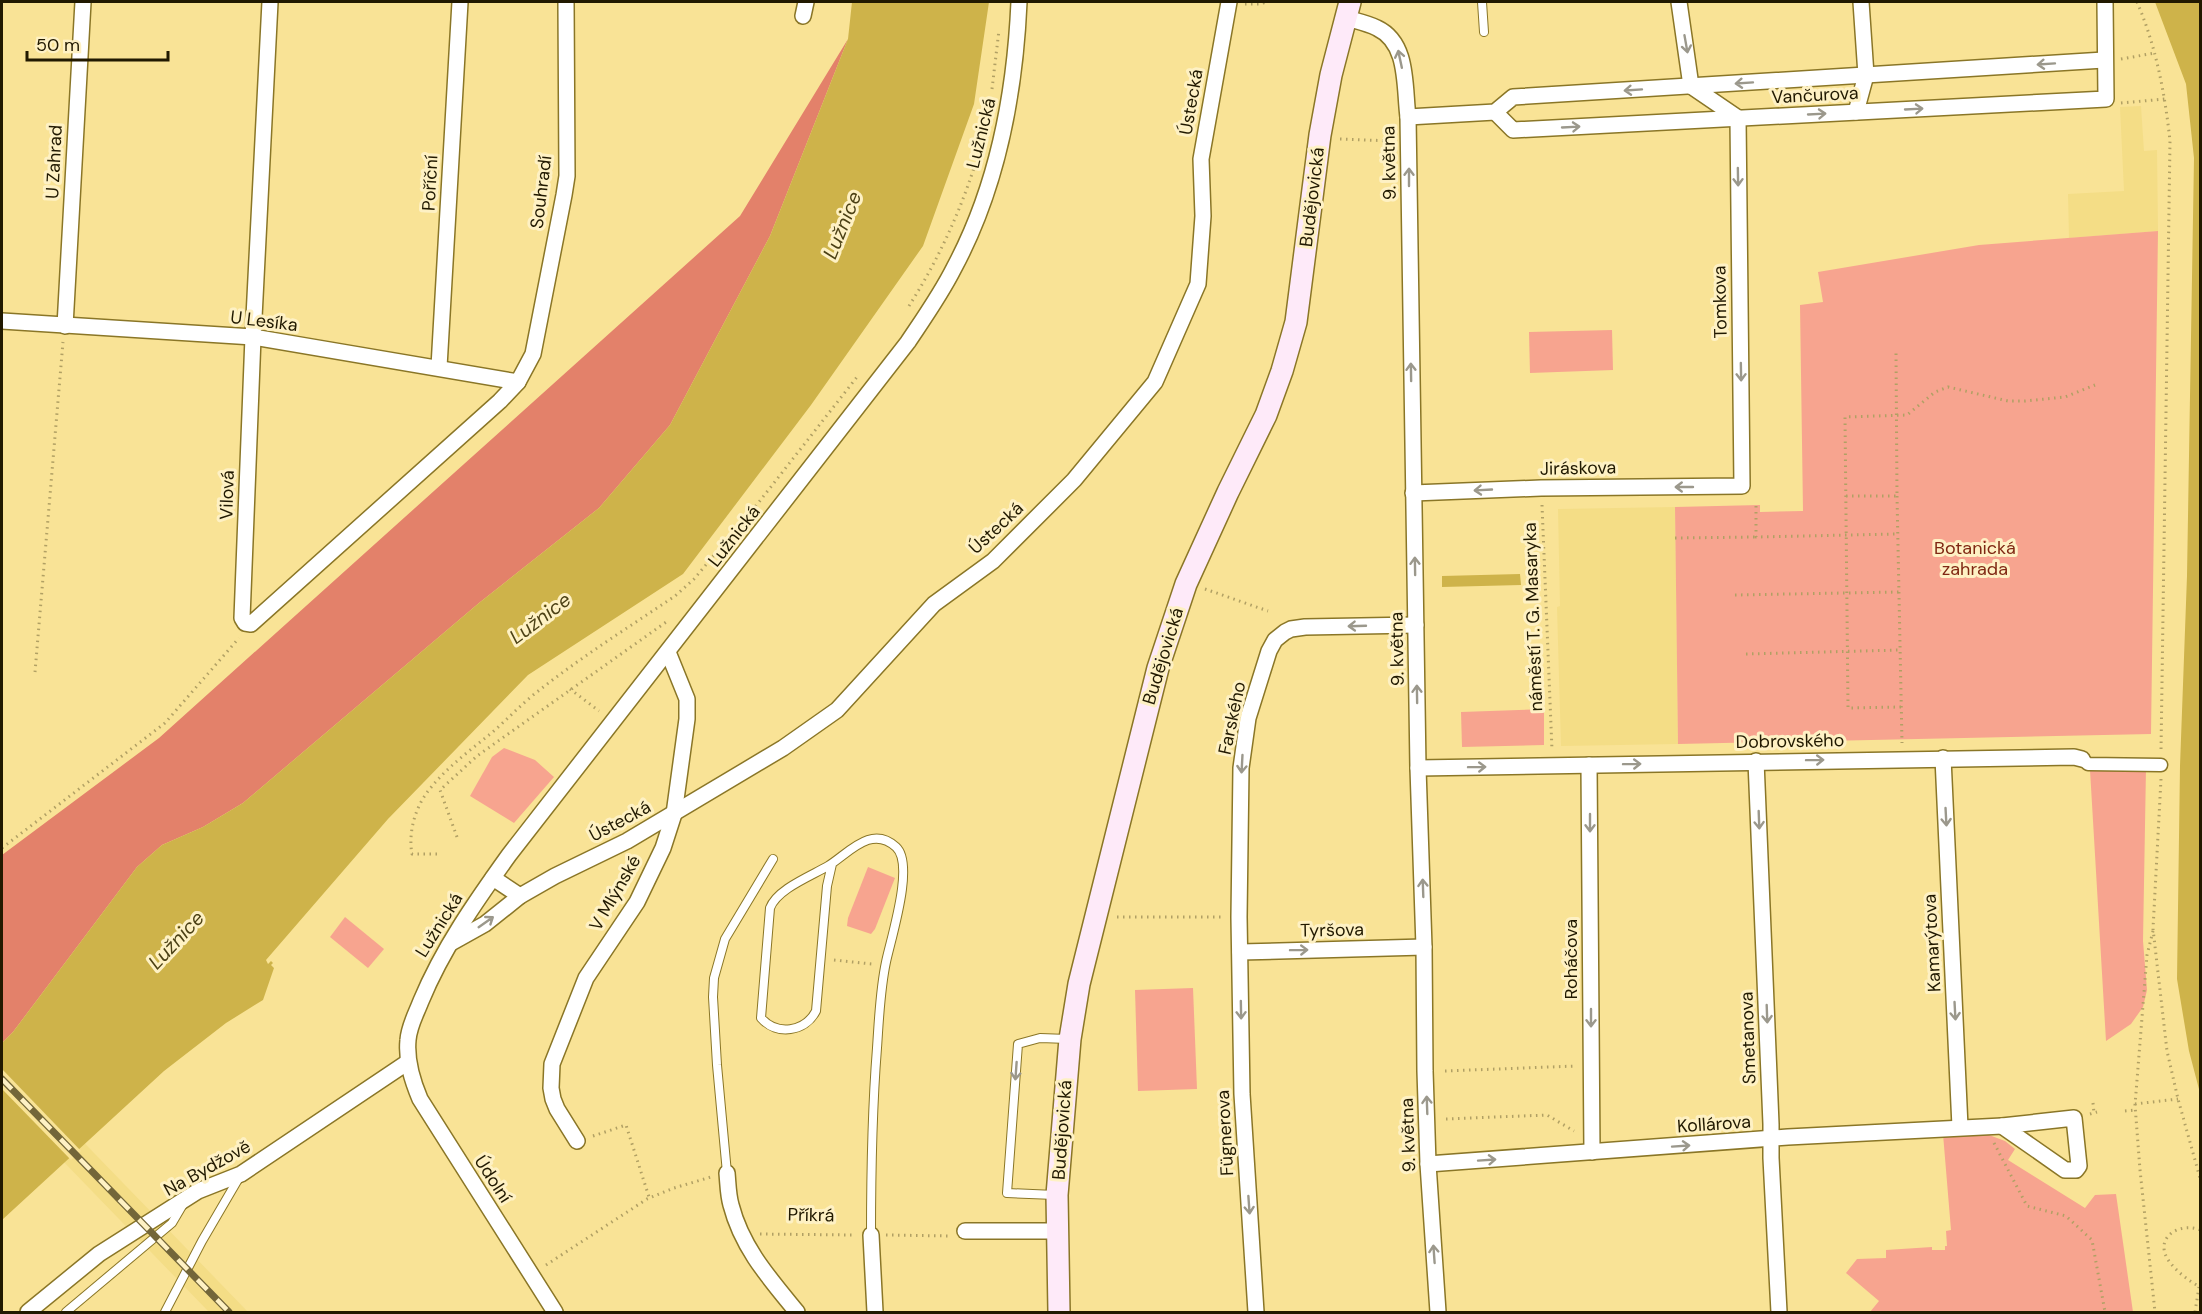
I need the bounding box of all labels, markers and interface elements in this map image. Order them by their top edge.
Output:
scale bar [27,24,168,62]
text: 50 m [36,33,80,57]
one-way arrow [1681,33,1692,53]
one-way arrow [1394,50,1405,69]
one-way arrow [2037,58,2057,69]
street label: Ústecká [1173,67,1209,137]
one-way arrow [1735,77,1755,88]
street label: Vančurova [1771,81,1859,109]
one-way arrow [1623,84,1643,95]
street label: Lužnická [961,95,1001,171]
one-way arrow [1904,103,1924,114]
one-way arrow [1806,109,1826,120]
one-way arrow [1560,121,1580,132]
street label: U Zahrad [40,124,68,200]
street label: 9. května [1376,126,1402,200]
street label: Budějovická [1294,146,1330,248]
street label: Poříční [417,154,443,212]
street label: Souhradí [525,154,557,230]
one-way arrow [1732,166,1744,186]
one-way arrow [1403,167,1415,187]
water label: Lužnice [817,187,867,263]
street label: Tomkova [1707,265,1733,339]
street label: U Lesíka [229,305,299,337]
one-way arrow [1735,361,1747,381]
one-way arrow [1405,362,1417,382]
street label: Jiráskova [1540,455,1616,481]
street label: Vilová [214,470,240,520]
one-way arrow [1674,481,1694,493]
one-way arrow [1473,485,1493,496]
street label: Ústecká [963,497,1029,559]
street label: Lužnická [702,500,766,572]
street label: náměstí T. G. Masaryka [1518,522,1548,712]
park label: Botanická zahrada [1934,536,2016,581]
one-way arrow [1409,557,1421,577]
water label: Lužnice [504,586,576,650]
street label: Budějovická [1137,605,1189,707]
street label: 9. května [1384,612,1410,686]
one-way arrow [1348,620,1368,632]
street label: Farského [1213,679,1251,757]
one-way arrow [1411,684,1423,704]
street label: Dobrovského [1736,728,1844,754]
one-way arrow [1236,754,1247,774]
one-way arrow [1804,754,1824,766]
one-way arrow [1621,758,1641,769]
one-way arrow [1466,761,1486,773]
street label: Ústecká [585,795,655,847]
one-way arrow [1941,806,1952,826]
one-way arrow [1753,809,1764,829]
one-way arrow [1584,813,1596,833]
street label: V Mlýnské [584,851,646,935]
one-way arrow [1417,879,1428,899]
street label: Lužnická [410,888,468,962]
street label: Kamarýtova [1917,893,1947,993]
water label: Lužnice [142,905,210,975]
one-way arrow [478,916,494,928]
street label: Tyršova [1300,917,1364,943]
street label: Roháčova [1559,919,1583,999]
one-way arrow [1288,944,1308,956]
street label: Smetanova [1734,991,1762,1085]
one-way arrow [1235,1000,1247,1020]
one-way arrow [1949,1001,1961,1021]
one-way arrow [1761,1004,1772,1024]
one-way arrow [1585,1008,1597,1028]
one-way arrow [1010,1060,1021,1080]
street label: Budějovická [1047,1079,1077,1181]
street label: Fügnerova [1211,1089,1239,1177]
one-way arrow [1421,1096,1432,1116]
street label: 9. května [1395,1097,1421,1173]
street label: Kollárova [1676,1109,1752,1139]
street label: Na Bydžově [159,1134,255,1202]
one-way arrow [1671,1140,1691,1151]
street label: Údolní [469,1151,517,1207]
one-way arrow [1476,1154,1496,1165]
one-way arrow [1243,1194,1254,1214]
street label: Příkrá [787,1203,835,1227]
one-way arrow [1428,1245,1439,1265]

